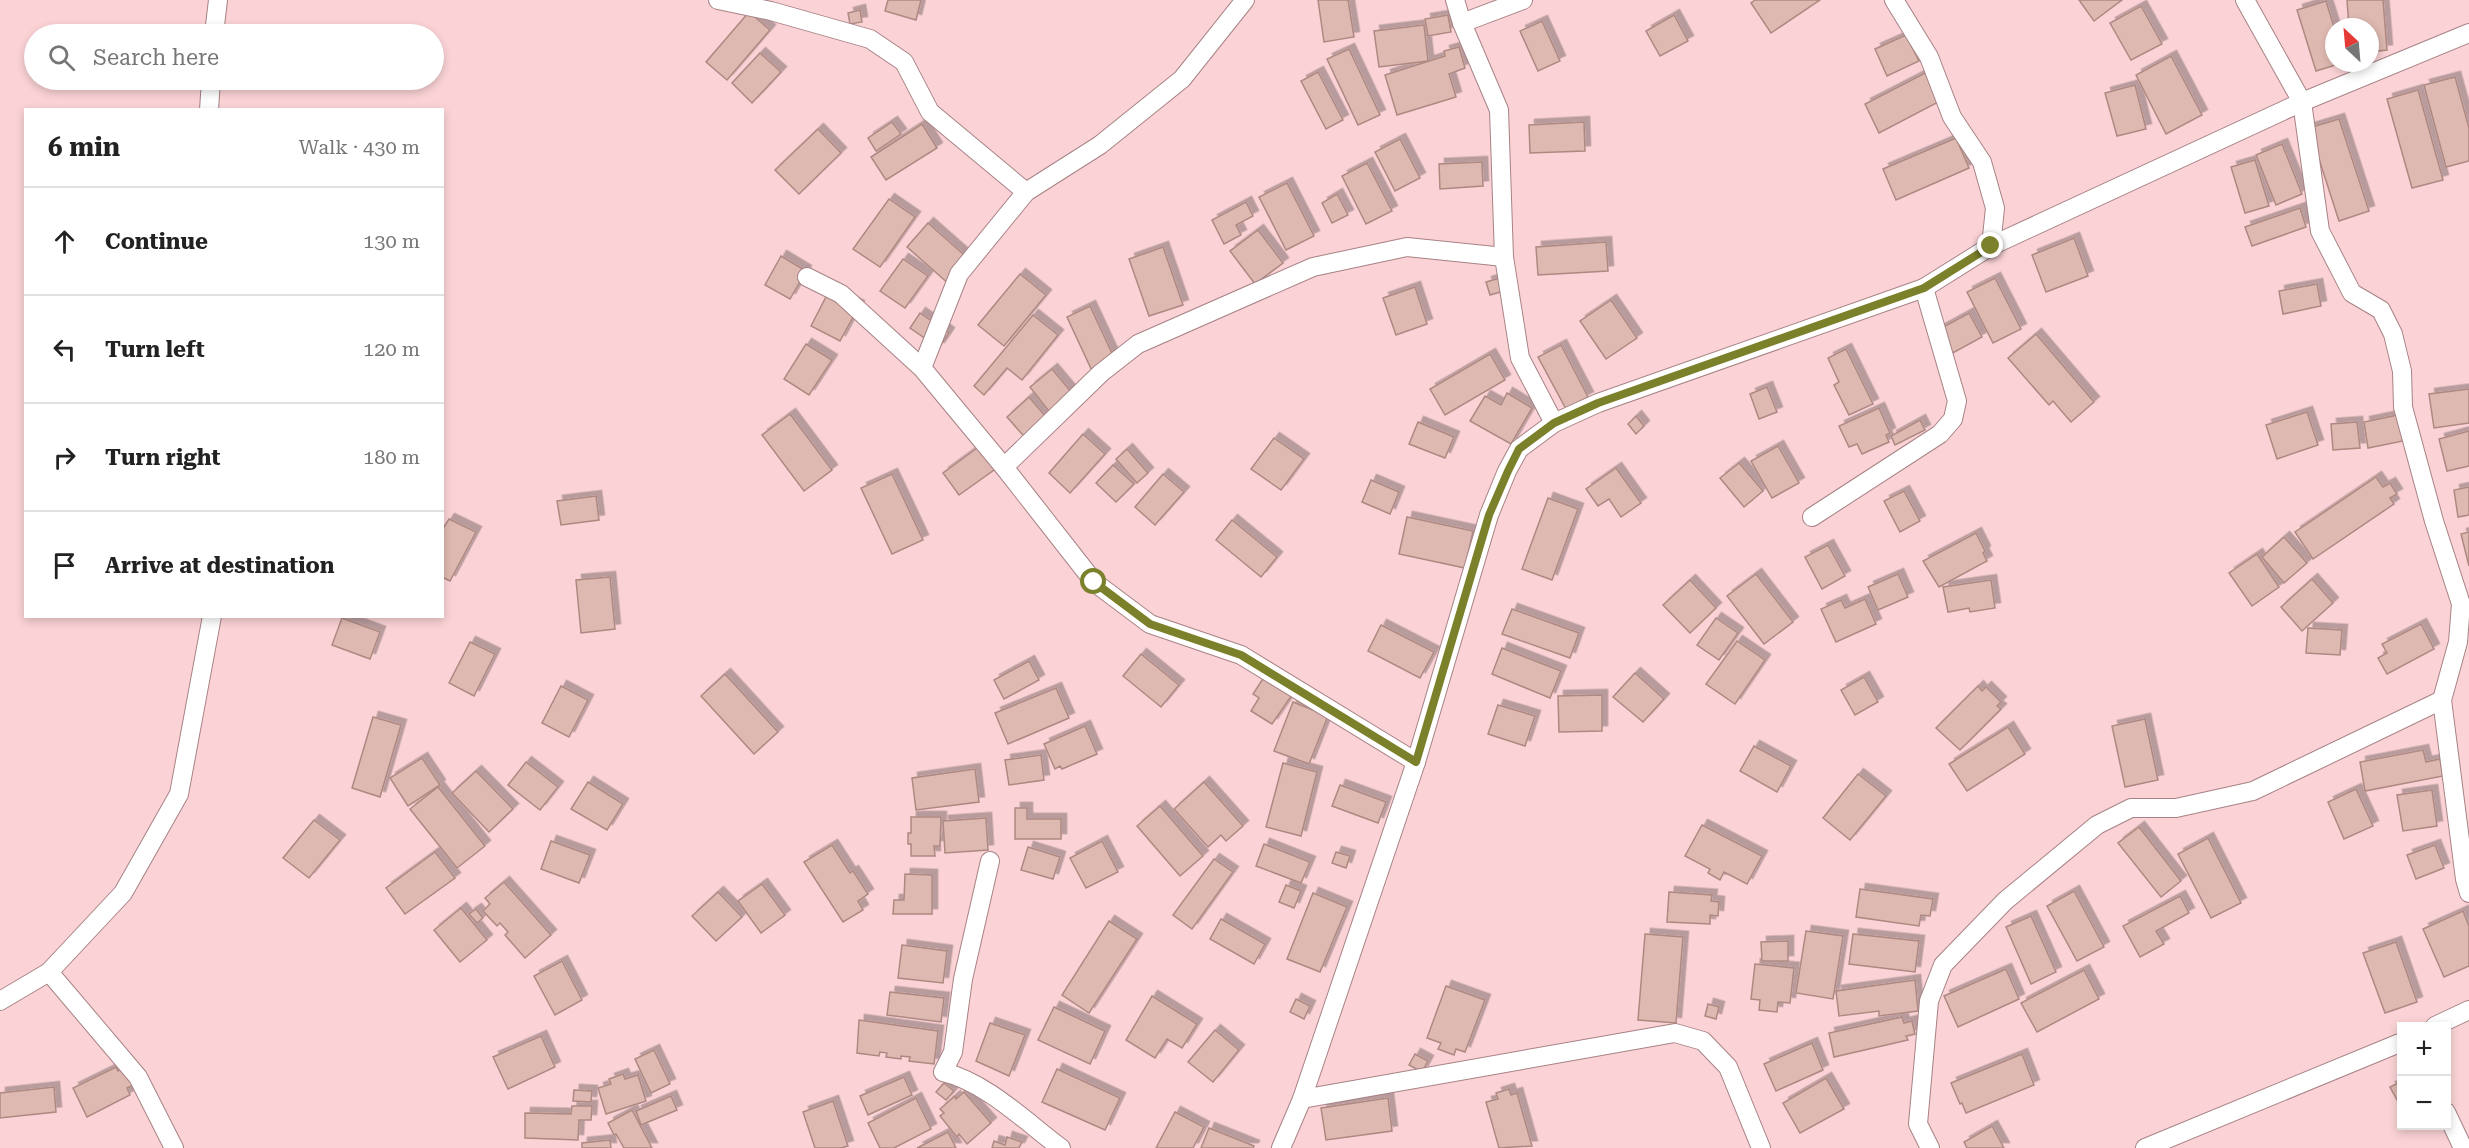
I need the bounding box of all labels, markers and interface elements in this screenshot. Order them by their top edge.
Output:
north arrow [2325,18,2379,72]
search box [24,24,444,90]
icon: search [45,41,78,74]
text: Search here [93,45,219,70]
text: 6 min [48,132,120,162]
text: Walk · 430 m [299,135,420,159]
icon: ahead [48,225,81,258]
text: Continue [105,229,208,254]
text: 130 m [363,229,420,253]
route end [1977,232,2003,258]
icon: left [48,333,81,366]
text: Turn left [105,337,205,362]
text: 120 m [363,337,420,361]
icon: right [48,441,81,474]
text: Turn right [105,445,220,470]
text: 180 m [363,445,420,469]
icon: arrive [48,549,81,582]
text: Arrive at destination [105,553,334,578]
route start [1080,568,1106,594]
map controls [2397,1022,2451,1130]
button: + [2397,1022,2451,1076]
button: − [2397,1076,2451,1130]

